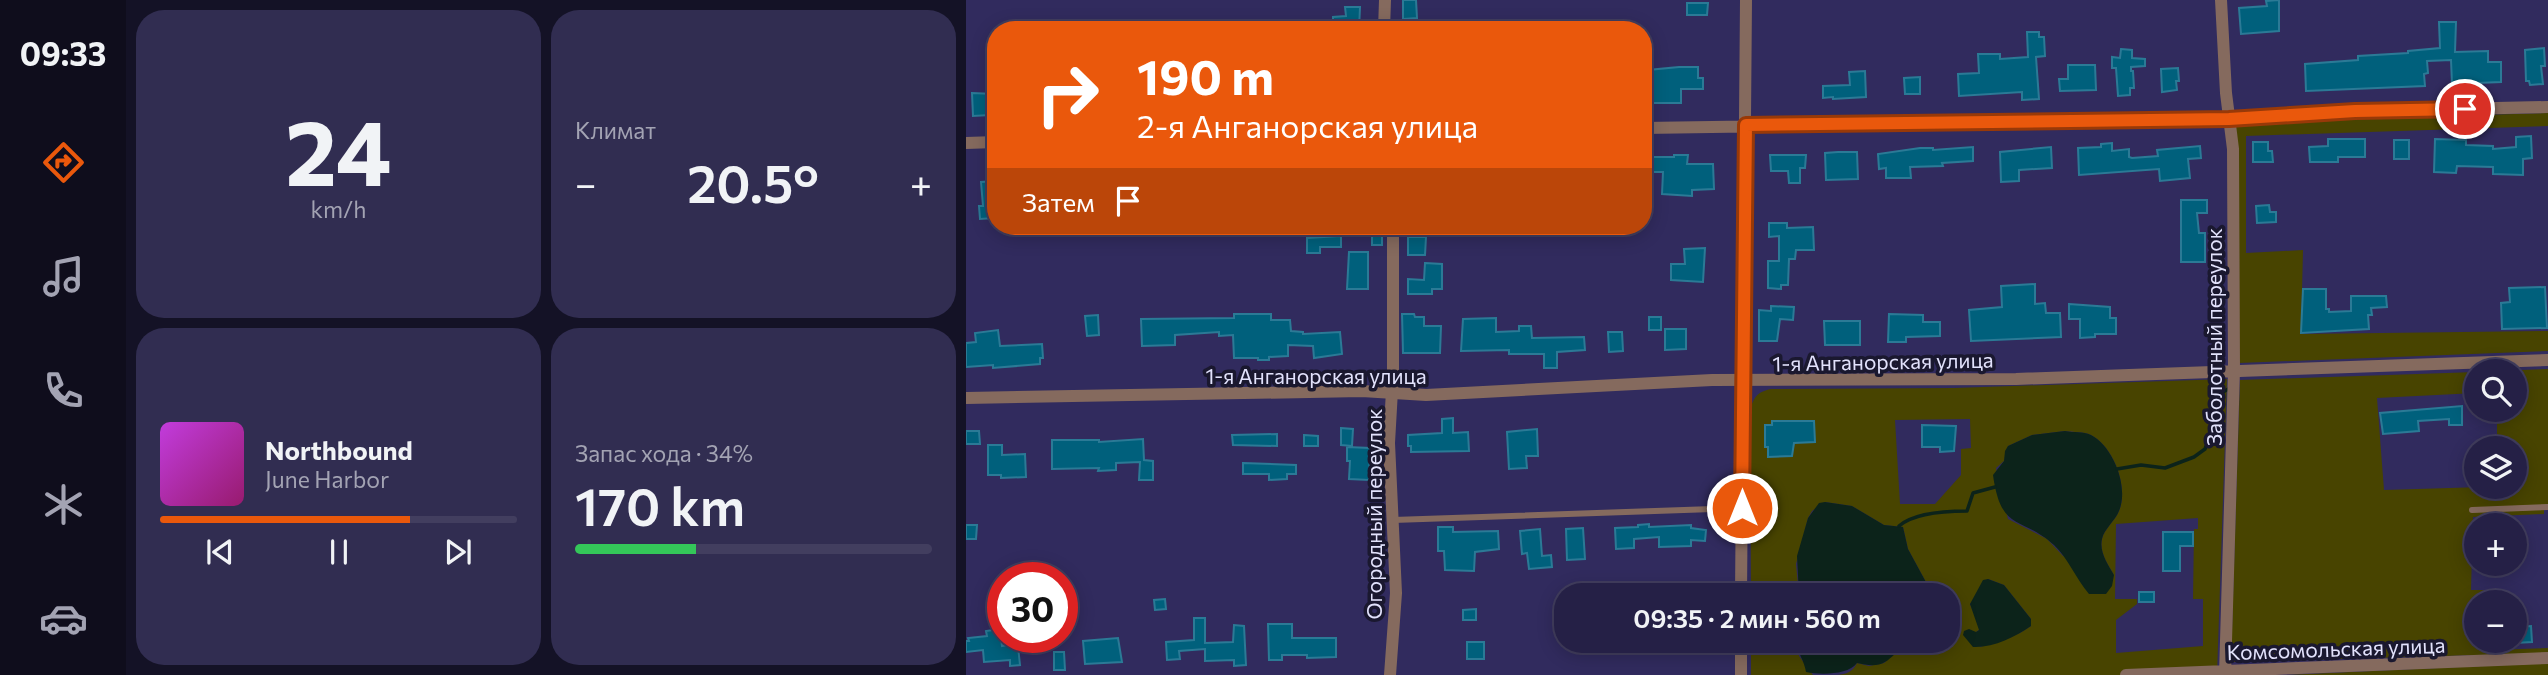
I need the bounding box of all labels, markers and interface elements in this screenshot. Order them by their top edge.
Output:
text: 09:33 [20,33,106,73]
text: 190 m [1137,45,1274,105]
icon: right [1022,49,1113,140]
pin [2435,79,2495,139]
icon: arrive [2446,90,2484,128]
text: 24 [285,93,392,205]
text: 2-я Анганорская улица [1137,105,1478,145]
text: Климат [575,116,656,144]
icon: directions [39,138,88,187]
text: 20.5° [687,150,819,214]
text: − [575,159,597,206]
text: + [910,159,932,206]
icon: arrive [1109,182,1147,220]
text: Затем [1022,186,1095,217]
text: km/h [311,195,366,223]
street label: Заболотный переулок [2201,228,2226,446]
icon: music [39,252,88,301]
street label: 1-я Анганорская улица [1772,347,1994,375]
map controls [2464,359,2527,653]
button: search [2464,359,2527,422]
street label: 1-я Анганорская улица [1205,363,1427,388]
icon: phone [39,366,88,415]
street label: Огородный переулок [1361,408,1386,620]
text: Northbound [265,434,413,465]
button: layers [2464,436,2527,499]
text: Запас хода · 34% [575,439,753,467]
text: June Harbor [265,465,389,493]
position arrow [1705,471,1779,545]
text: 170 km [575,473,745,537]
icon: climate [39,480,88,529]
button: + [2464,513,2527,576]
icon: previous [201,533,239,571]
icon: pause [320,533,358,571]
icon: next [439,533,477,571]
speed limit sign: 30 [987,562,1078,653]
button: − [2464,590,2527,653]
icon: car [39,594,88,643]
text: 09:35 · 2 мин · 560 m [1633,602,1881,633]
street label: Комсомольская улица [2226,632,2446,664]

